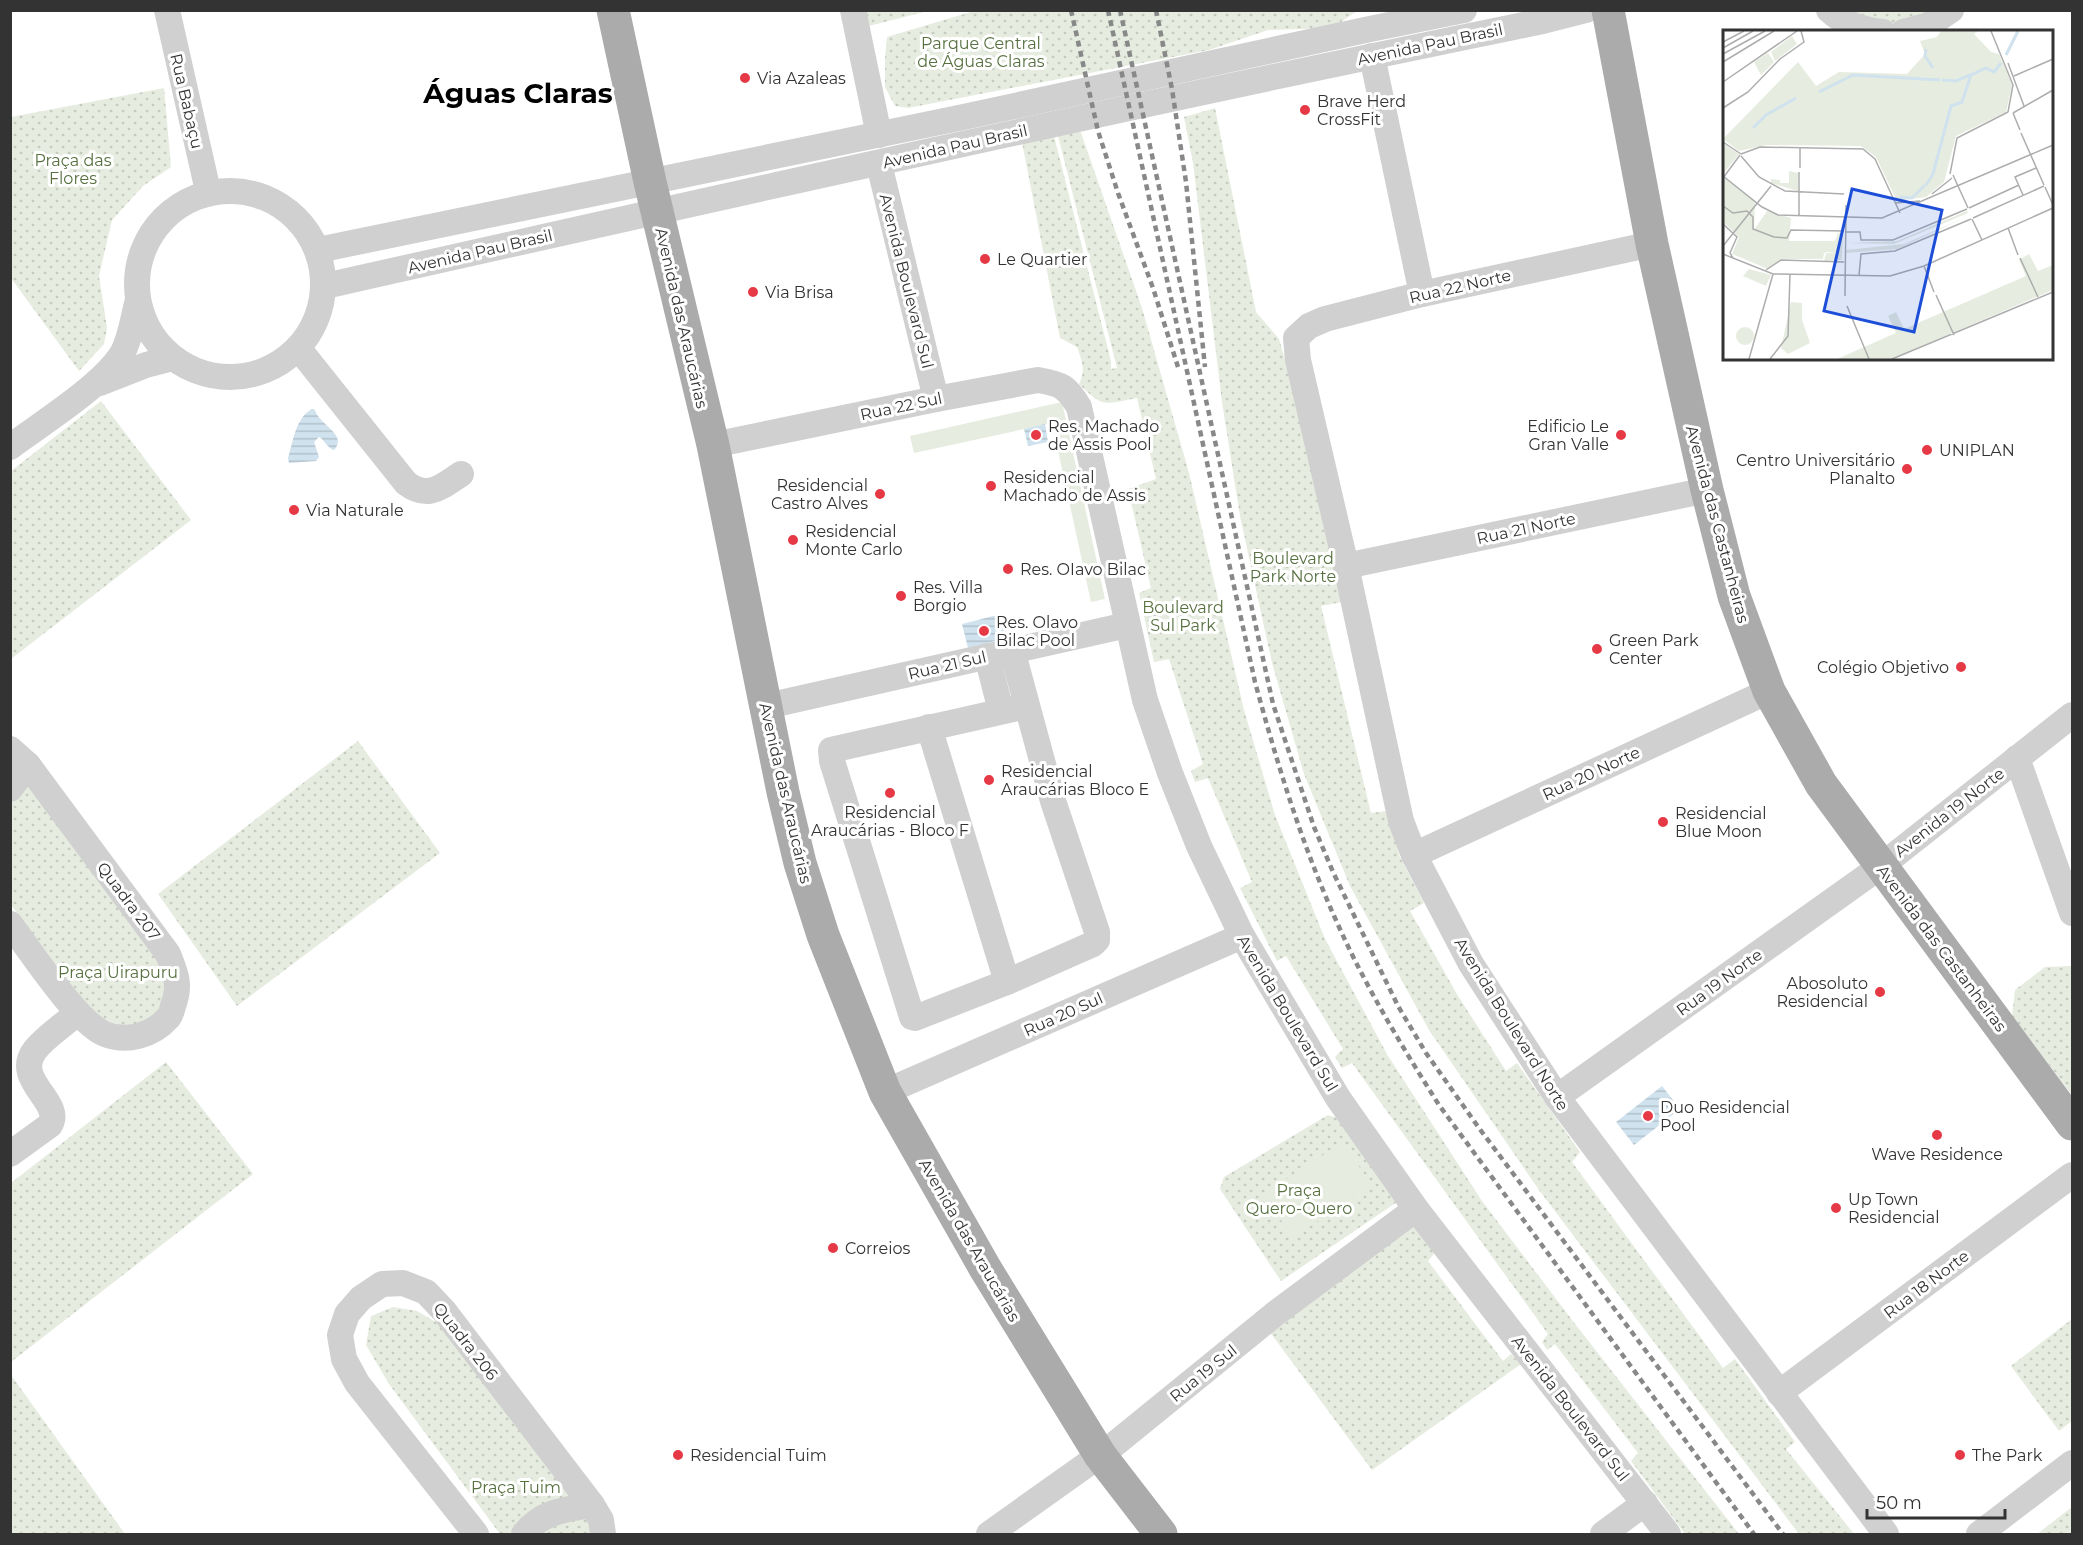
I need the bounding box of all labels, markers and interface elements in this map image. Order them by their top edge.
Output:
street label: Avenida Pau Brasil [1356,20,1505,69]
inset map [1723,30,2053,360]
park label: Parque Central de Águas Claras [917,34,1045,71]
street label: Rua Babaçu [166,51,207,151]
place label: Via Azaleas [757,69,846,88]
marker: Via Azaleas [738,71,752,85]
district label: Águas Claras [422,76,613,110]
place label: Brave Herd CrossFit [1317,92,1406,129]
marker: Brave Herd CrossFit [1298,103,1312,117]
street label: Avenida Pau Brasil [881,121,1029,172]
park label: Praça das Flores [34,151,112,188]
street label: Avenida Boulevard Sul [876,192,937,370]
street label: Avenida Pau Brasil [406,226,554,277]
street label: Avenida das Araucárias [651,226,712,410]
place label: Le Quartier [997,250,1087,269]
marker: Le Quartier [978,252,992,266]
street label: Rua 22 Norte [1407,266,1513,307]
place label: Via Brisa [765,283,834,302]
marker: Via Brisa [746,285,760,299]
street label: Rua 22 Sul [858,389,944,424]
place label: Res. Machado de Assis Pool [1048,417,1159,454]
place label: Edificio Le Gran Valle [1527,417,1609,454]
street label: Avenida das Castanheiras [1682,423,1753,625]
marker: Res. Machado de Assis Pool [1029,428,1043,442]
marker: Edificio Le Gran Valle [1614,428,1628,442]
place label: UNIPLAN [1939,441,2015,460]
marker: UNIPLAN [1920,443,1934,457]
place label: Centro Universitário Planalto [1736,451,1895,488]
marker: Centro Universitário Planalto [1900,462,1914,476]
place label: Residencial Machado de Assis [1003,468,1146,505]
place label: Residencial Castro Alves [771,476,868,513]
marker: Residencial Machado de Assis [984,479,998,493]
marker: Residencial Castro Alves [873,487,887,501]
place label: Via Naturale [306,501,404,520]
marker: Via Naturale [287,503,301,517]
street label: Rua 21 Norte [1475,509,1577,548]
place label: Residencial Monte Carlo [805,522,902,559]
marker: Residencial Monte Carlo [786,533,800,547]
park label: Boulevard Park Norte [1250,549,1336,586]
place label: Res. OIavo Bilac [1020,560,1146,579]
marker: Res. OIavo Bilac [1001,562,1015,576]
place label: Res. Villa Borgio [913,578,983,615]
marker: Res. Villa Borgio [894,589,908,603]
park label: Boulevard Sul Park [1142,598,1224,635]
place label: Res. Olavo Bilac Pool [996,613,1078,650]
marker: Res. Olavo Bilac Pool [977,624,991,638]
place label: Green Park Center [1609,631,1699,668]
marker: Green Park Center [1590,642,1604,656]
street label: Rua 21 Sul [906,647,988,684]
place label: Colégio Objetivo [1817,658,1949,677]
marker: Colégio Objetivo [1954,660,1968,674]
street label: Avenida das Araucárias [755,701,816,885]
street label: Rua 20 Norte [1539,743,1643,804]
place label: Residencial Araucárias Bloco E [1001,762,1149,799]
street label: Avenida 19 Norte [1891,764,2008,861]
marker: Residencial Araucárias Bloco E [982,773,996,787]
marker: Residencial Araucárias - Bloco F [883,786,897,800]
place label: Residencial Araucárias - Bloco F [811,803,969,840]
place label: Residencial Blue Moon [1675,804,1767,841]
marker: Residencial Blue Moon [1656,815,1670,829]
street label: Quadra 207 [93,859,164,944]
street label: Avenida das Castanheiras [1873,861,2011,1036]
street label: Avenida Boulevard Sul [1233,931,1342,1095]
street label: Avenida Boulevard Norte [1451,934,1573,1114]
street label: Rua 19 Norte [1673,945,1766,1020]
park label: Praça Uirapuru [58,963,178,982]
place label: Abosoluto Residencial [1776,974,1868,1011]
marker: Abosoluto Residencial [1873,985,1887,999]
street label: Rua 20 Sul [1021,989,1106,1040]
place label: Duo Residencial Pool [1660,1098,1790,1135]
marker: Duo Residencial Pool [1641,1109,1655,1123]
marker: Wave Residence [1930,1128,1944,1142]
place label: Wave Residence [1871,1145,2003,1164]
street label: Avenida das Araucárias [915,1155,1024,1325]
park label: Praça Quero-Quero [1246,1181,1352,1218]
place label: Up Town Residencial [1848,1190,1940,1227]
marker: Up Town Residencial [1829,1201,1843,1215]
place label: Correios [845,1239,911,1258]
marker: Correios [826,1241,840,1255]
street label: Rua 18 Norte [1880,1246,1973,1323]
street label: Quadra 206 [429,1299,502,1384]
street label: Avenida Boulevard Sul [1508,1332,1633,1485]
street label: Rua 19 Sul [1166,1341,1241,1406]
place label: Residencial Tuim [690,1446,827,1465]
place label: The Park [1972,1446,2043,1465]
marker: Residencial Tuim [671,1448,685,1462]
marker: The Park [1953,1448,1967,1462]
park label: Praça Tuim [471,1478,561,1497]
scale bar [1867,1482,2005,1520]
text: 50 m [1876,1492,1922,1514]

